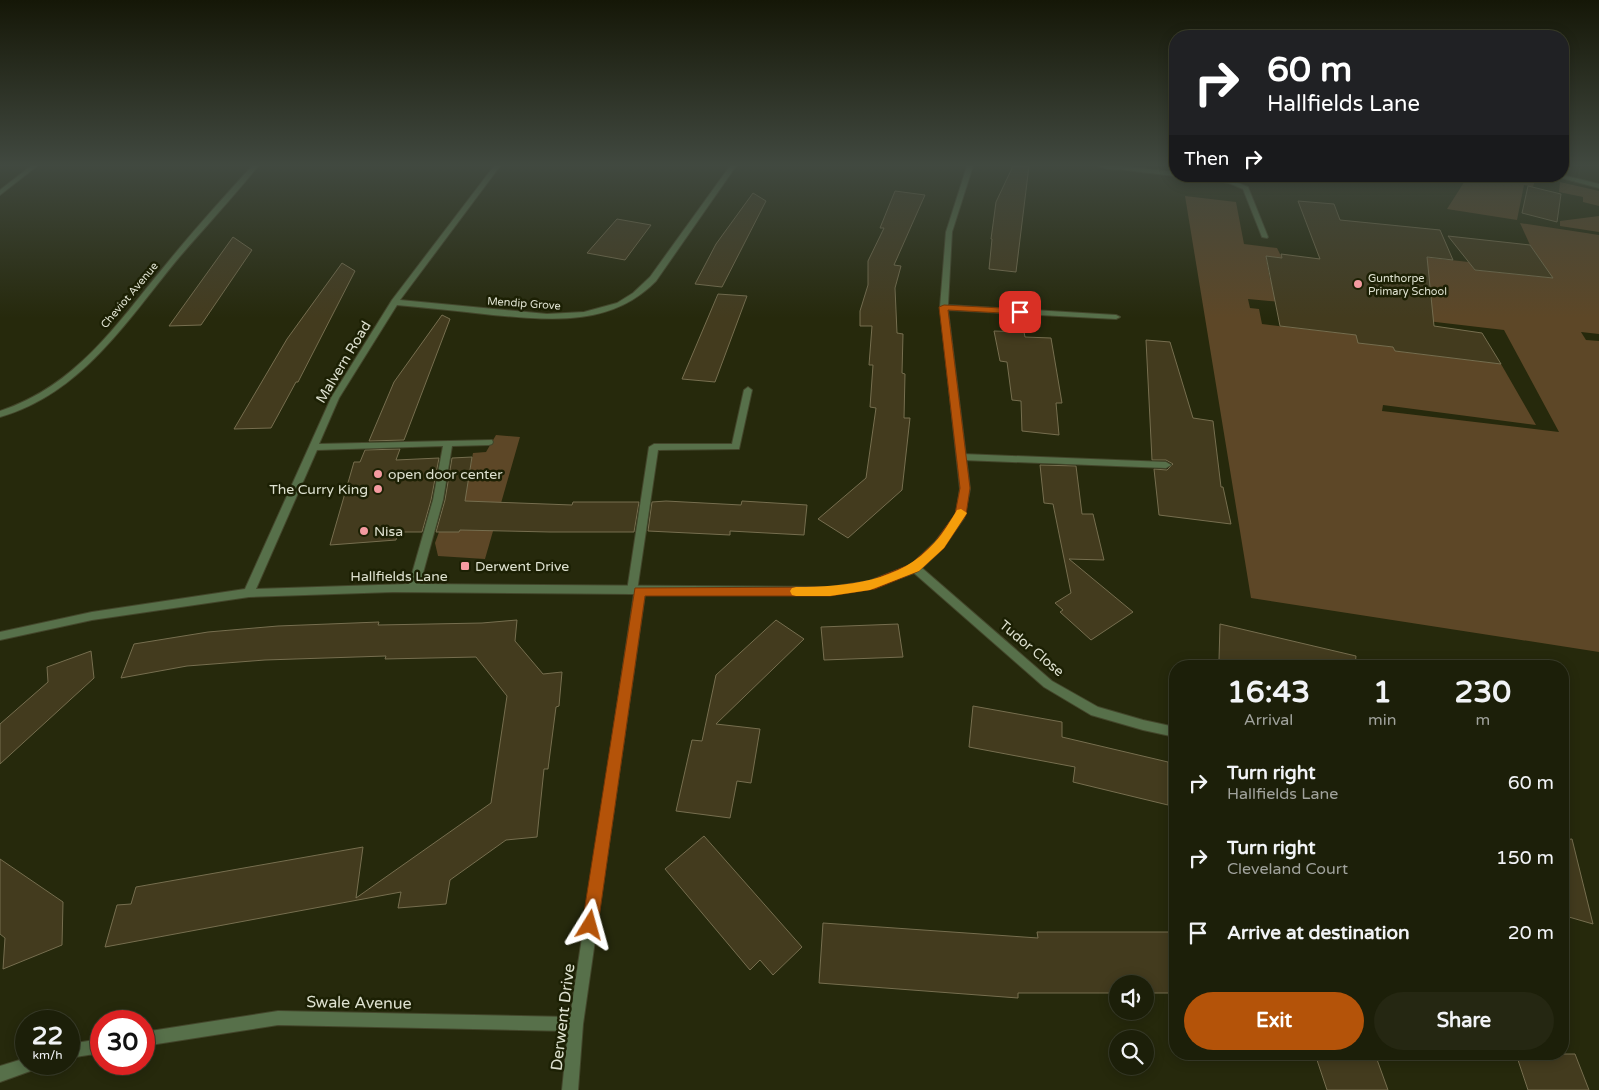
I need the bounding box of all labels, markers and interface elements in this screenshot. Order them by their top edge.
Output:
text: 60 m [1267,49,1352,91]
icon: right [1184,50,1249,115]
text: Hallfields Lane [1267,91,1420,117]
icon: right [1239,145,1267,173]
text: Then [1184,148,1229,170]
street label: Cheviot Avenue [98,260,161,331]
place label: Gunthorpe Primary School [1368,272,1447,298]
marker: Gunthorpe Primary School [1352,278,1364,290]
pin [999,291,1041,333]
street label: Mendip Grove [487,294,561,313]
icon: arrive [1006,298,1034,326]
street label: Malvern Road [312,318,375,406]
place label: open door center [388,466,503,483]
marker: open door center [372,468,384,480]
place label: The Curry King [269,481,368,498]
marker: The Curry King [372,483,384,495]
place label: Nisa [374,523,403,540]
marker: Nisa [358,525,370,537]
place label: Derwent Drive [475,558,569,575]
marker: Derwent Drive [459,560,471,572]
street label: Hallfields Lane [350,568,448,585]
street label: Tudor Close [996,617,1067,680]
text: 16:43 [1227,674,1310,711]
text: 1 [1373,674,1392,711]
text: 230 [1455,674,1511,711]
text: Arrival [1244,710,1293,730]
text: min [1368,710,1397,730]
text: m [1475,710,1490,730]
text: Turn right [1227,762,1315,784]
icon: right [1184,769,1212,797]
text: 60 m [1508,772,1554,794]
text: Hallfields Lane [1227,784,1338,804]
text: Turn right [1227,837,1315,859]
icon: right [1184,844,1212,872]
text: 150 m [1496,847,1554,869]
text: Cleveland Court [1227,859,1348,879]
position arrow [563,898,615,950]
icon: arrive [1184,919,1212,947]
text: Arrive at destination [1227,922,1410,944]
text: 20 m [1508,922,1554,944]
street label: Derwent Drive [547,962,579,1072]
map controls [1109,975,1154,1075]
button: sound [1109,975,1154,1020]
street label: Swale Avenue [306,992,412,1014]
button: Exit [1184,992,1364,1050]
button: Share [1374,992,1554,1050]
speed limit sign: 30 [90,1010,155,1075]
text: 22 [32,1021,63,1051]
button: search [1109,1030,1154,1075]
text: km/h [32,1048,63,1062]

